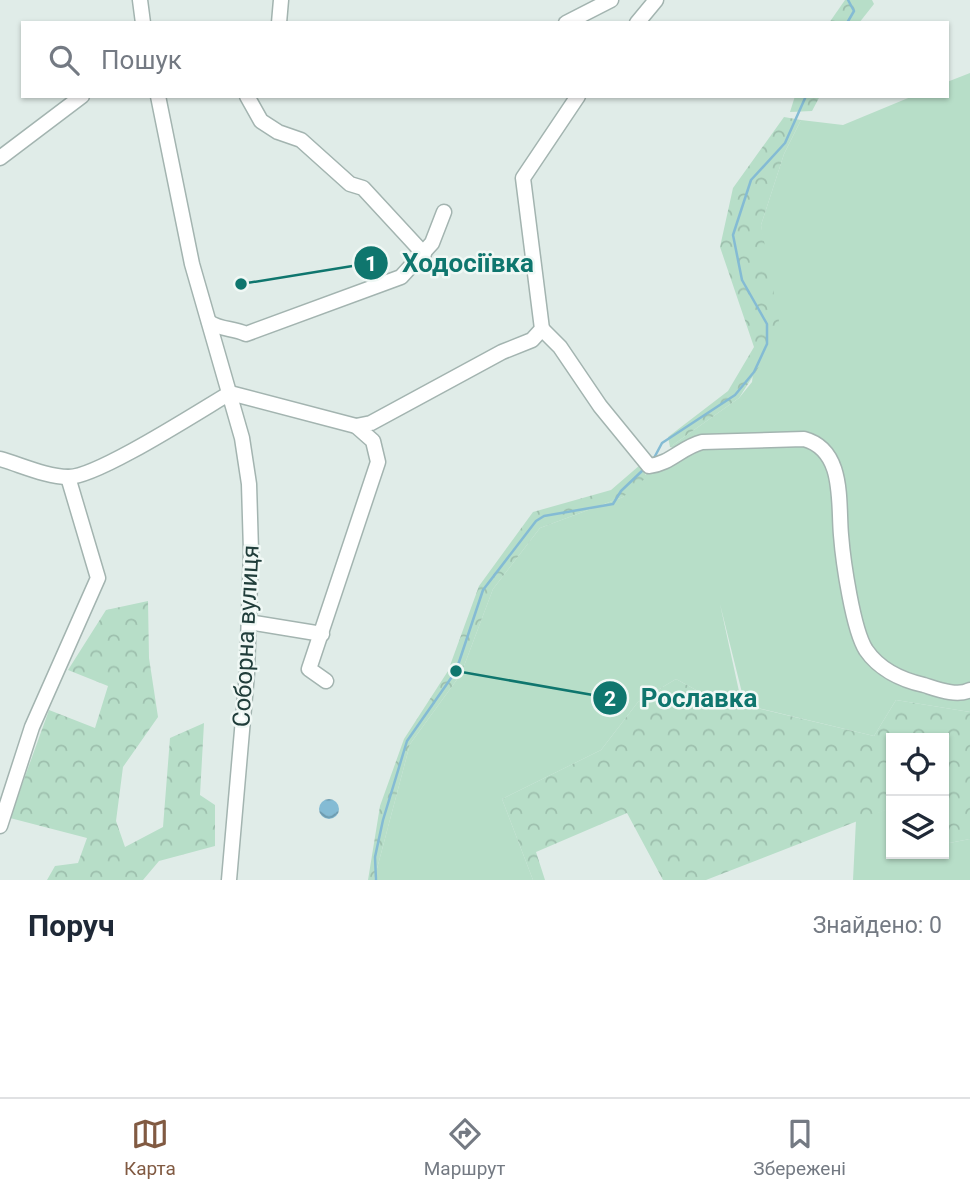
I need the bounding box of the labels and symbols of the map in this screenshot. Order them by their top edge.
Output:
callout: Ходосіївка [354,240,548,287]
text: Ходосіївка [402,248,534,278]
text: 1 [365,252,377,276]
street label: Соборна вулиця [227,544,265,728]
callout: Рославка [592,675,772,722]
text: Рославка [641,683,757,713]
text: 2 [604,687,616,711]

